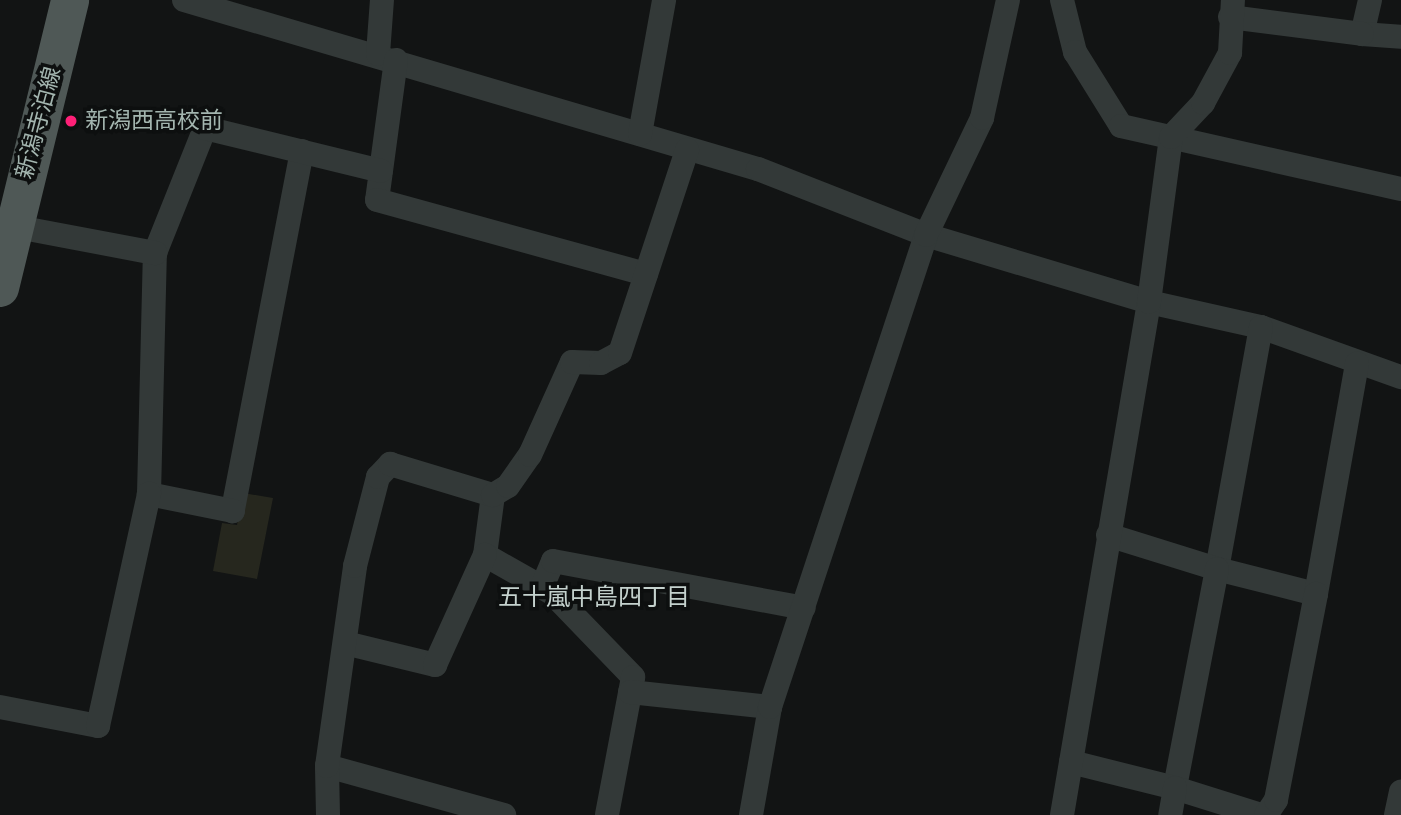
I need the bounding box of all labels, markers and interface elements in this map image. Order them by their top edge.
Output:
street label: 新潟寺泊線 [11,64,67,182]
place label: 新潟西高校前 [85,107,223,135]
marker: 新潟西高校前 [63,113,79,129]
district label: 五十嵐中島四丁目 [498,584,690,612]

